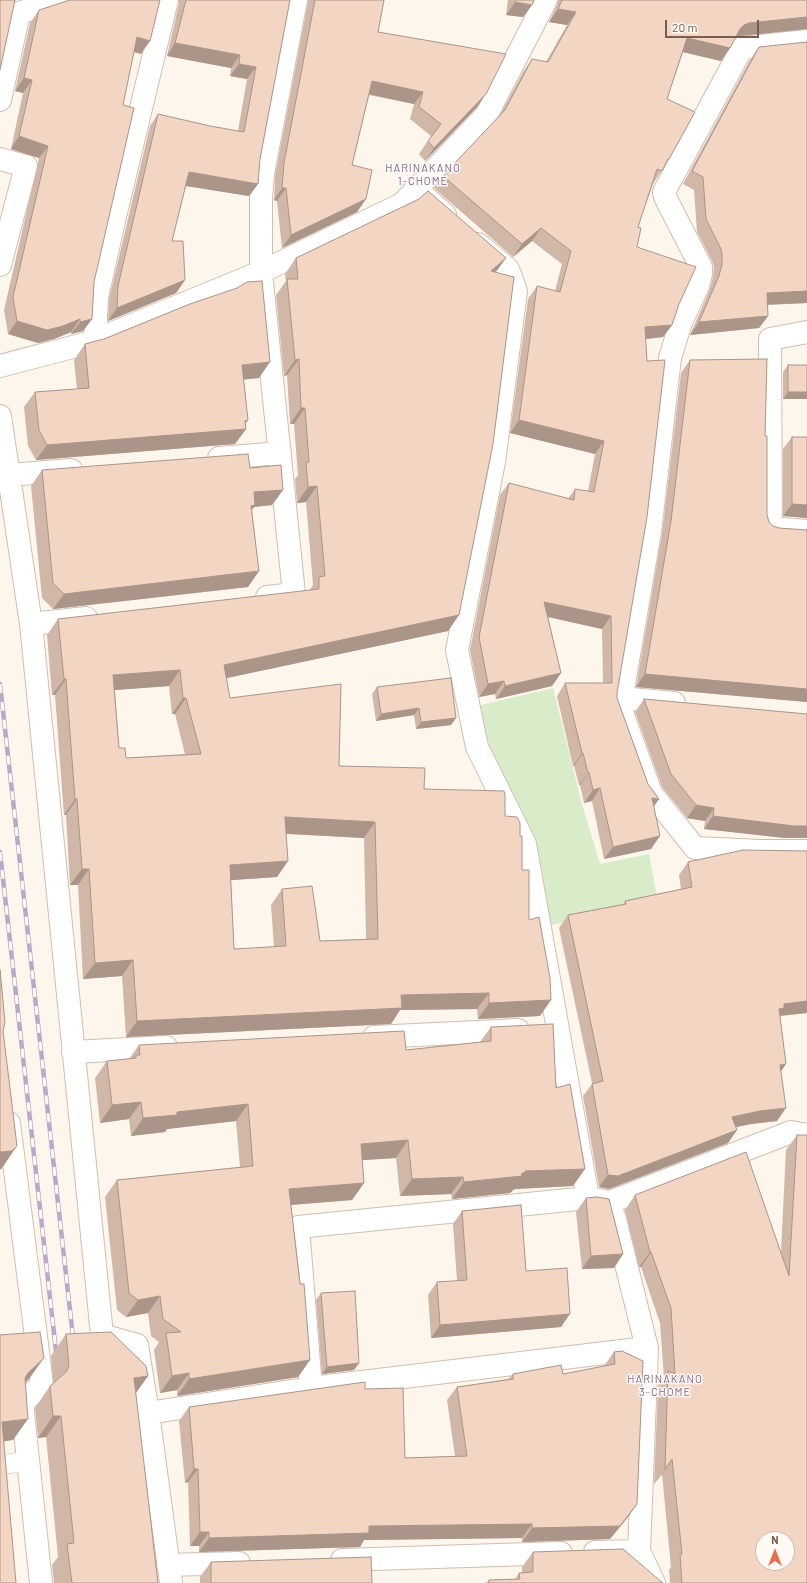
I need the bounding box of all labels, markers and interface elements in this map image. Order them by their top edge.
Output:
scale bar [667,12,761,38]
text: 20 m [672,20,698,34]
district label: HARINAKANO 1-CHOME [385,161,461,187]
district label: HARINAKANO 3-CHOME [627,1372,703,1398]
north arrow [755,1531,795,1571]
text: N [771,1533,779,1546]

